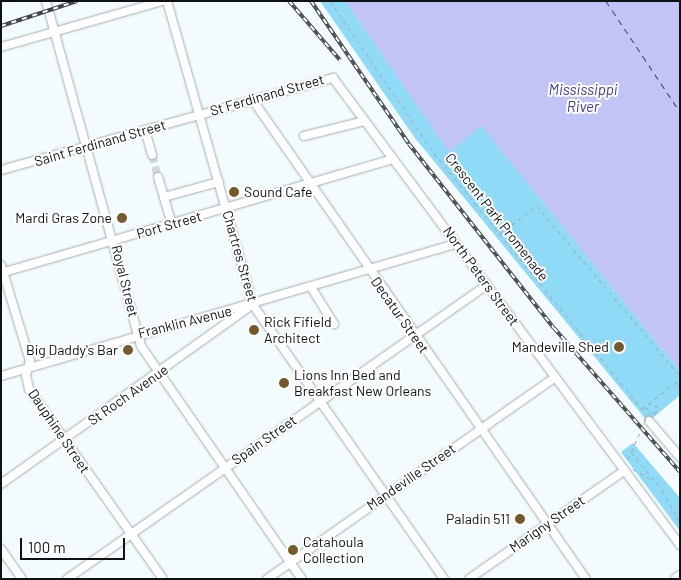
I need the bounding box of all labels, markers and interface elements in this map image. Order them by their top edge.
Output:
street label: St Ferdinand Street [208,71,326,119]
water label: Mississippi River [549,80,617,115]
street label: Saint Ferdinand Street [32,116,168,170]
street label: Crescent Park Promenade [442,150,552,284]
place label: Sound Cafe [244,184,312,200]
marker: Sound Cafe [228,186,240,198]
street label: Port Street [134,208,204,242]
street label: Chartres Street [219,209,261,303]
place label: Mardi Gras Zone [15,210,112,226]
marker: Mardi Gras Zone [116,212,128,224]
street label: North Peters Street [439,223,523,329]
street label: Royal Street [108,243,142,319]
street label: Decatur Street [368,274,432,356]
street label: Franklin Avenue [136,302,234,342]
place label: Rick Fifield Architect [264,314,332,347]
marker: Rick Fifield Architect [248,324,260,336]
place label: Mandeville Shed [512,339,609,355]
marker: Mandeville Shed [613,341,625,353]
place label: Big Daddy's Bar [26,342,118,358]
marker: Big Daddy's Bar [122,344,134,356]
street label: St Roch Avenue [85,361,171,429]
place label: Lions Inn Bed and Breakfast New Orleans [294,367,431,400]
marker: Lions Inn Bed and Breakfast New Orleans [278,377,290,389]
street label: Dauphine Street [25,386,93,476]
street label: Spain Street [228,412,300,468]
street label: Mandeville Street [363,440,459,514]
street label: Marigny Street [506,492,588,556]
place label: Paladin 511 [446,511,510,527]
marker: Paladin 511 [514,513,526,525]
scale bar [22,528,128,560]
place label: Catahoula Collection [303,534,364,566]
text: 100 m [28,538,66,556]
marker: Catahoula Collection [287,544,299,556]

